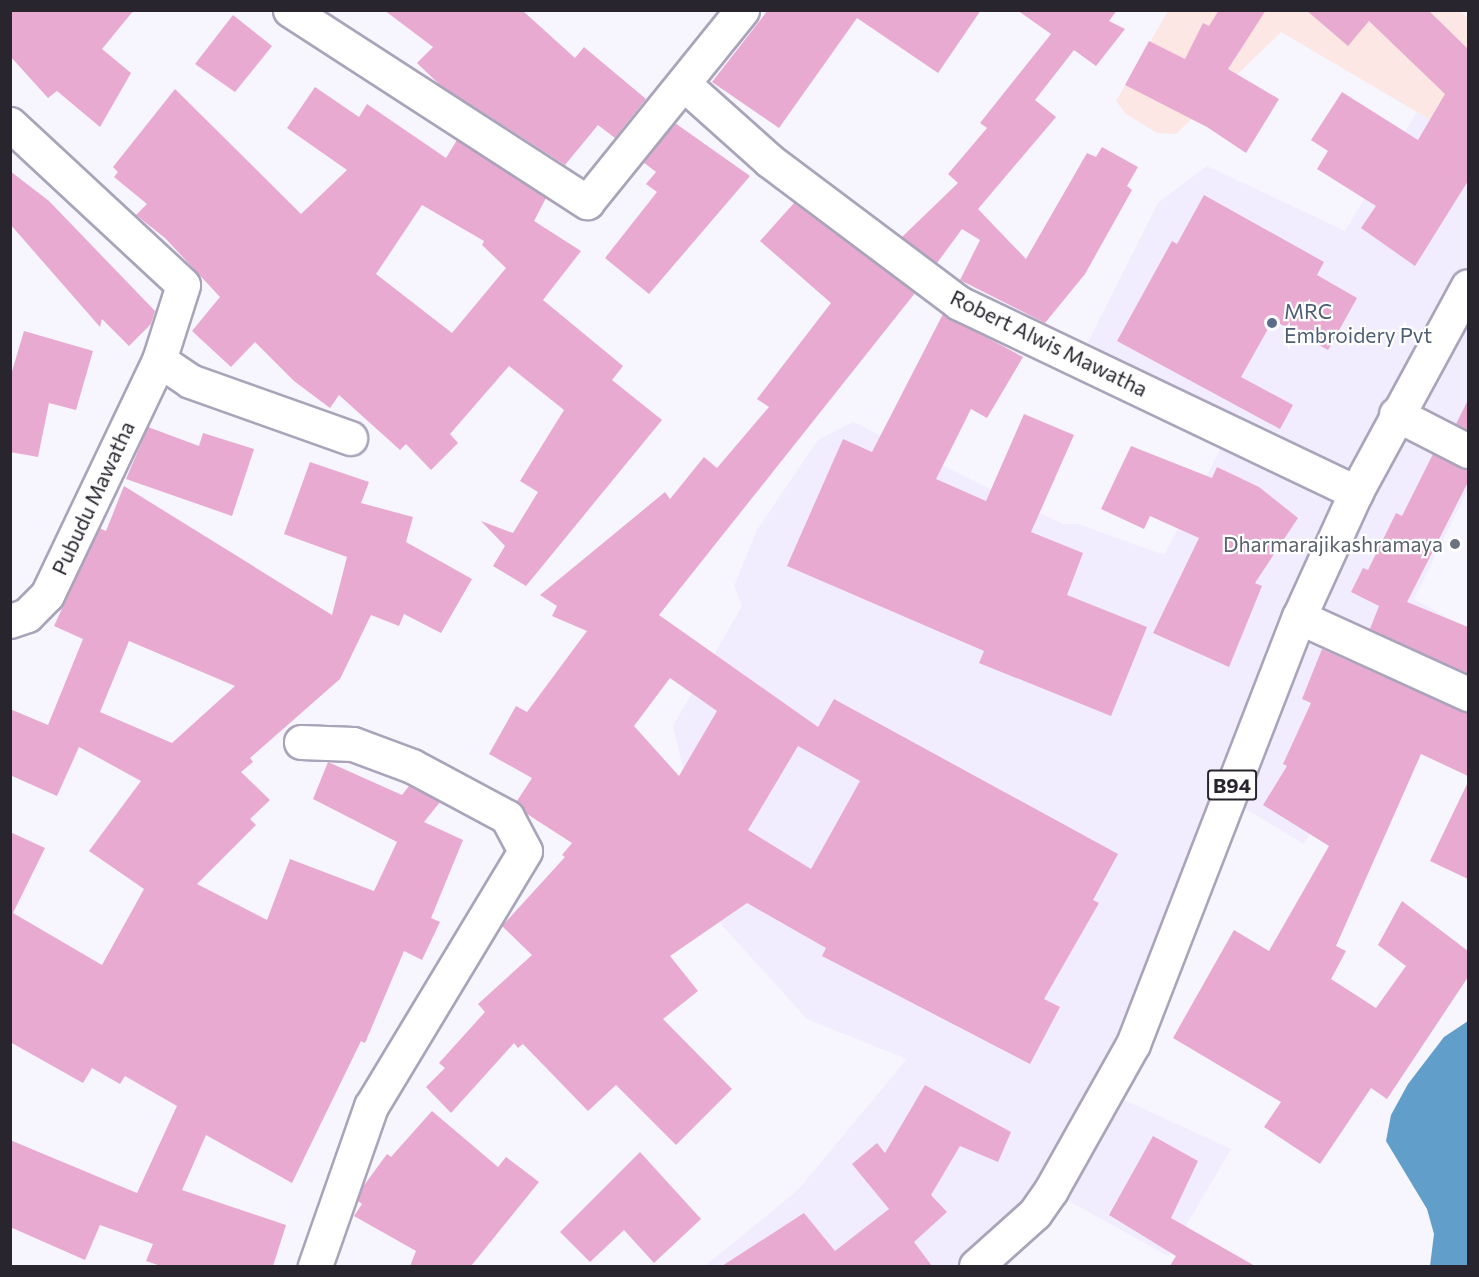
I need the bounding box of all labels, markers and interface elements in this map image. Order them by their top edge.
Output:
street label: Robert Alwis Mawatha [946,284,1152,402]
place label: MRC Embroidery Pvt [1284,298,1432,348]
marker: MRC Embroidery Pvt [1265,316,1279,330]
street label: Pubudu Mawatha [46,417,140,579]
place label: Dharmarajikashramaya [1223,531,1443,557]
marker: Dharmarajikashramaya [1448,537,1462,551]
road number: B94 [1206,768,1258,802]

